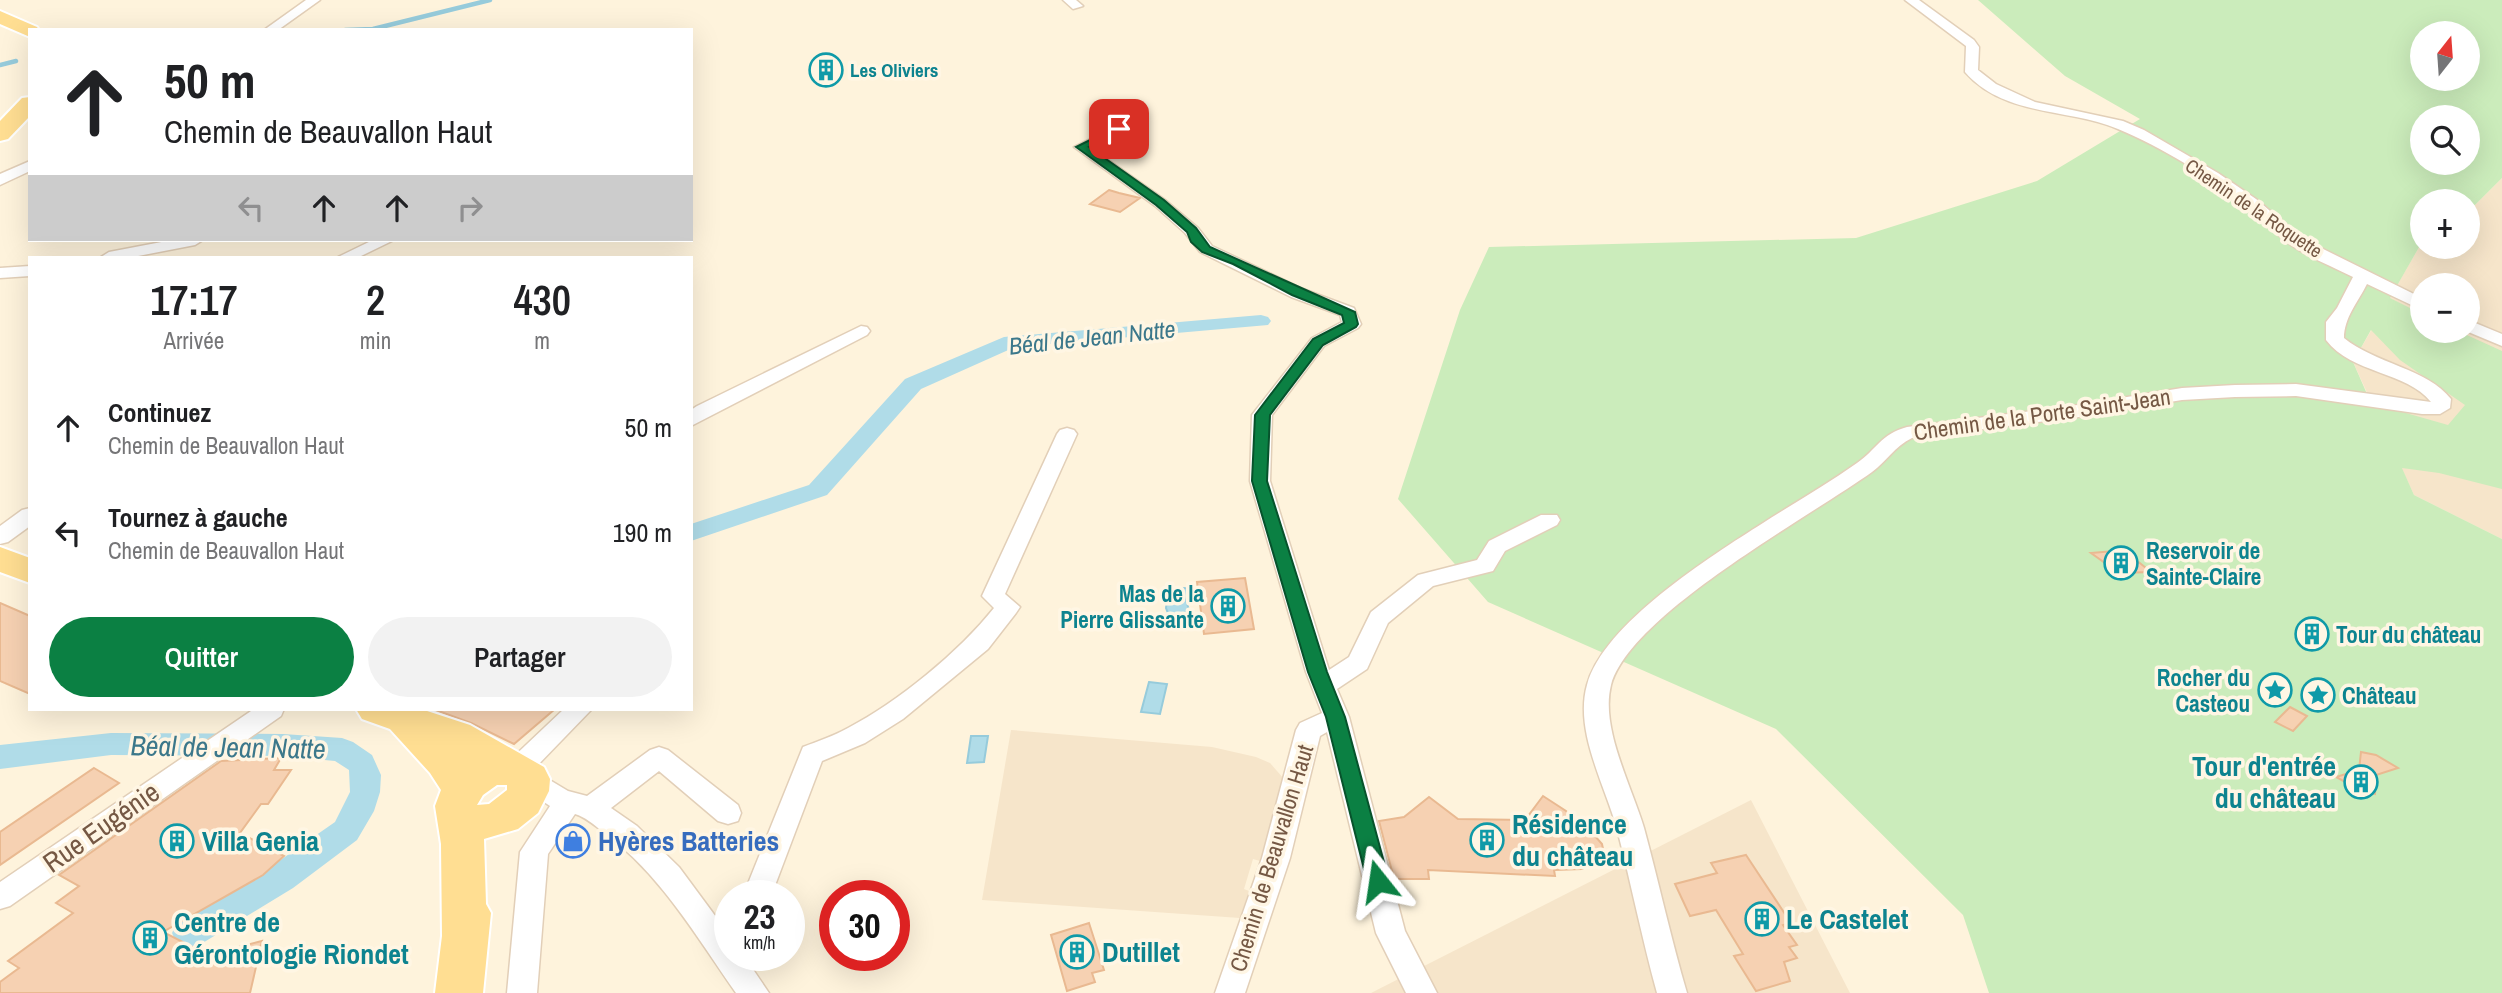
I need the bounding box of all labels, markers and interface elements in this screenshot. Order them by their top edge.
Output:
north arrow [2410,21,2480,91]
map controls [2410,21,2480,343]
text: 50 m [164,47,256,113]
building icon: Les Oliviers [807,51,845,89]
icon: ahead [49,56,140,147]
place label: Les Oliviers [850,57,938,83]
pin [1089,99,1149,159]
button: search [2410,105,2480,175]
text: Chemin de Beauvallon Haut [164,110,492,153]
icon: arrive [1100,110,1138,148]
street label: Chemin de la Roquette [2180,152,2328,264]
icon: left [232,189,270,227]
icon: ahead [305,189,343,227]
icon: ahead [378,189,416,227]
icon: right [451,189,489,227]
button: + [2410,189,2480,259]
text: 17:17 [150,272,238,328]
text: 2 [366,272,385,328]
text: 430 [513,272,571,328]
button: − [2410,273,2480,343]
water label: Béal de Jean Natte [1007,312,1177,362]
text: Arrivée [163,325,224,356]
text: min [360,325,391,356]
text: m [534,325,550,356]
street label: Chemin de la Porte Saint-Jean [1912,381,2172,447]
text: Continuez [108,395,211,430]
icon: ahead [49,409,87,447]
text: 50 m [625,410,672,445]
text: Chemin de Beauvallon Haut [108,430,344,461]
text: Tournez à gauche [108,500,288,535]
icon: left [49,514,87,552]
text: 190 m [613,515,672,550]
text: Chemin de Beauvallon Haut [108,535,344,566]
place label: Reservoir de Sainte-Claire [2146,535,2261,592]
building icon: Reservoir de Sainte-Claire [2102,544,2140,582]
place label: Mas de la Pierre Glissante [1060,578,1205,635]
building icon: Mas de la Pierre Glissante [1209,587,1247,625]
building icon: Tour du château [2293,615,2331,653]
button: Quitter [49,617,354,697]
button: Partager [368,617,672,697]
place label: Tour du château [2336,619,2481,650]
place label: Rocher du Casteou [2157,662,2250,719]
place icon: Rocher du Casteou [2256,671,2294,709]
place icon: Château [2299,676,2337,714]
place label: Château [2342,680,2416,711]
water label: Béal de Jean Natte [130,726,326,768]
street label: Chemin de Beauvallon Haut [1222,741,1320,975]
place label: Tour d'entrée du château [2192,747,2336,817]
building icon: Tour d'entrée du château [2342,763,2380,801]
street label: Rue Eugénie [35,773,167,881]
place label: Résidence du château [1512,805,1633,875]
building icon: Résidence du château [1468,821,1506,859]
building icon: Villa Genia [158,822,196,860]
place label: Villa Genia [202,822,319,860]
shop icon: Hyères Batteries [554,822,592,860]
place label: Hyères Batteries [598,822,779,860]
position arrow [1341,844,1415,918]
speed limit sign: 30 [819,880,910,971]
text: 23 [744,893,775,940]
building icon: Le Castelet [1743,900,1781,938]
place label: Le Castelet [1786,900,1909,938]
place label: Centre de Gérontologie Riondet [174,903,409,973]
building icon: Centre de Gérontologie Riondet [131,919,169,957]
text: km/h [744,930,776,955]
building icon: Dutillet [1058,933,1096,971]
place label: Dutillet [1102,933,1180,971]

